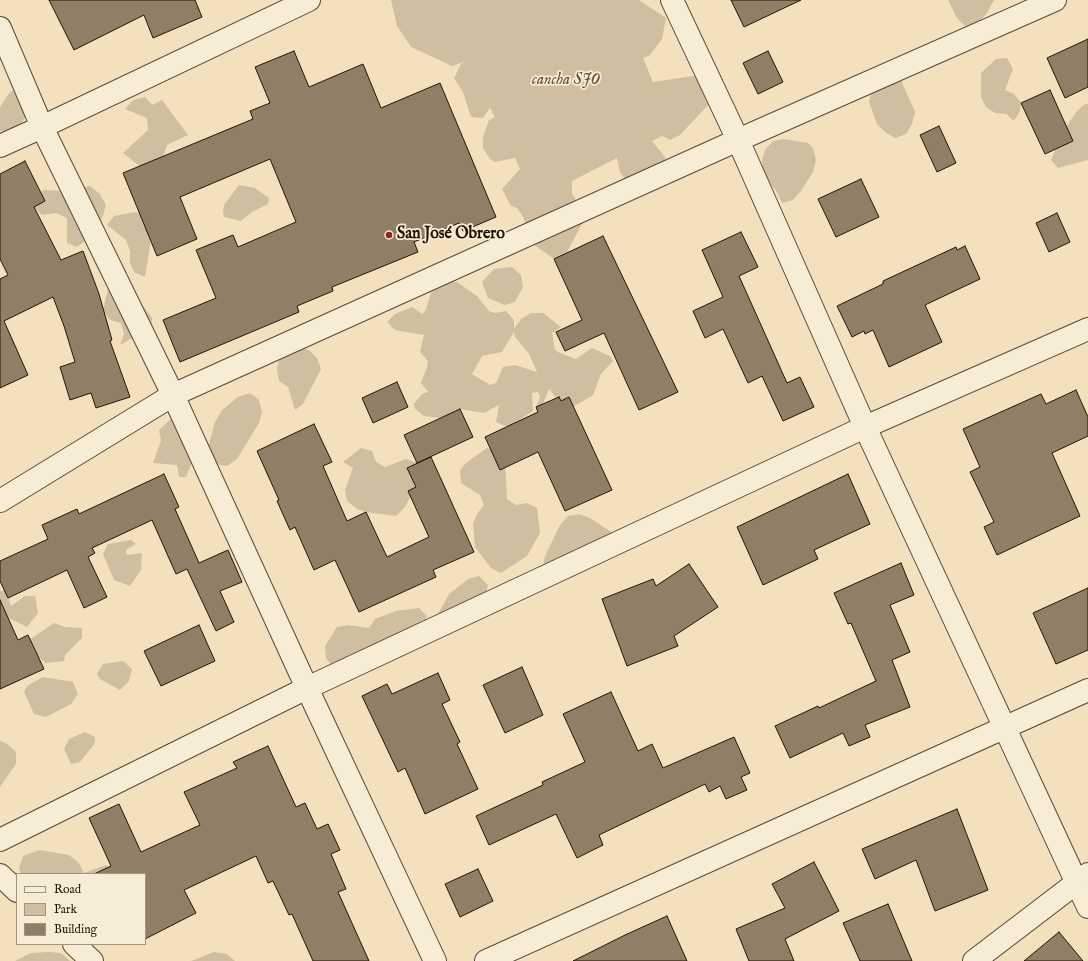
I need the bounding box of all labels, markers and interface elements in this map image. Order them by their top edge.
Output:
park label: cancha SJO [532,71,600,91]
place label: San José Obrero [397,225,505,245]
marker: San José Obrero [384,230,394,240]
legend [16,873,146,945]
text: Road [54,882,81,897]
text: Park [54,902,77,917]
text: Building [54,922,97,937]

